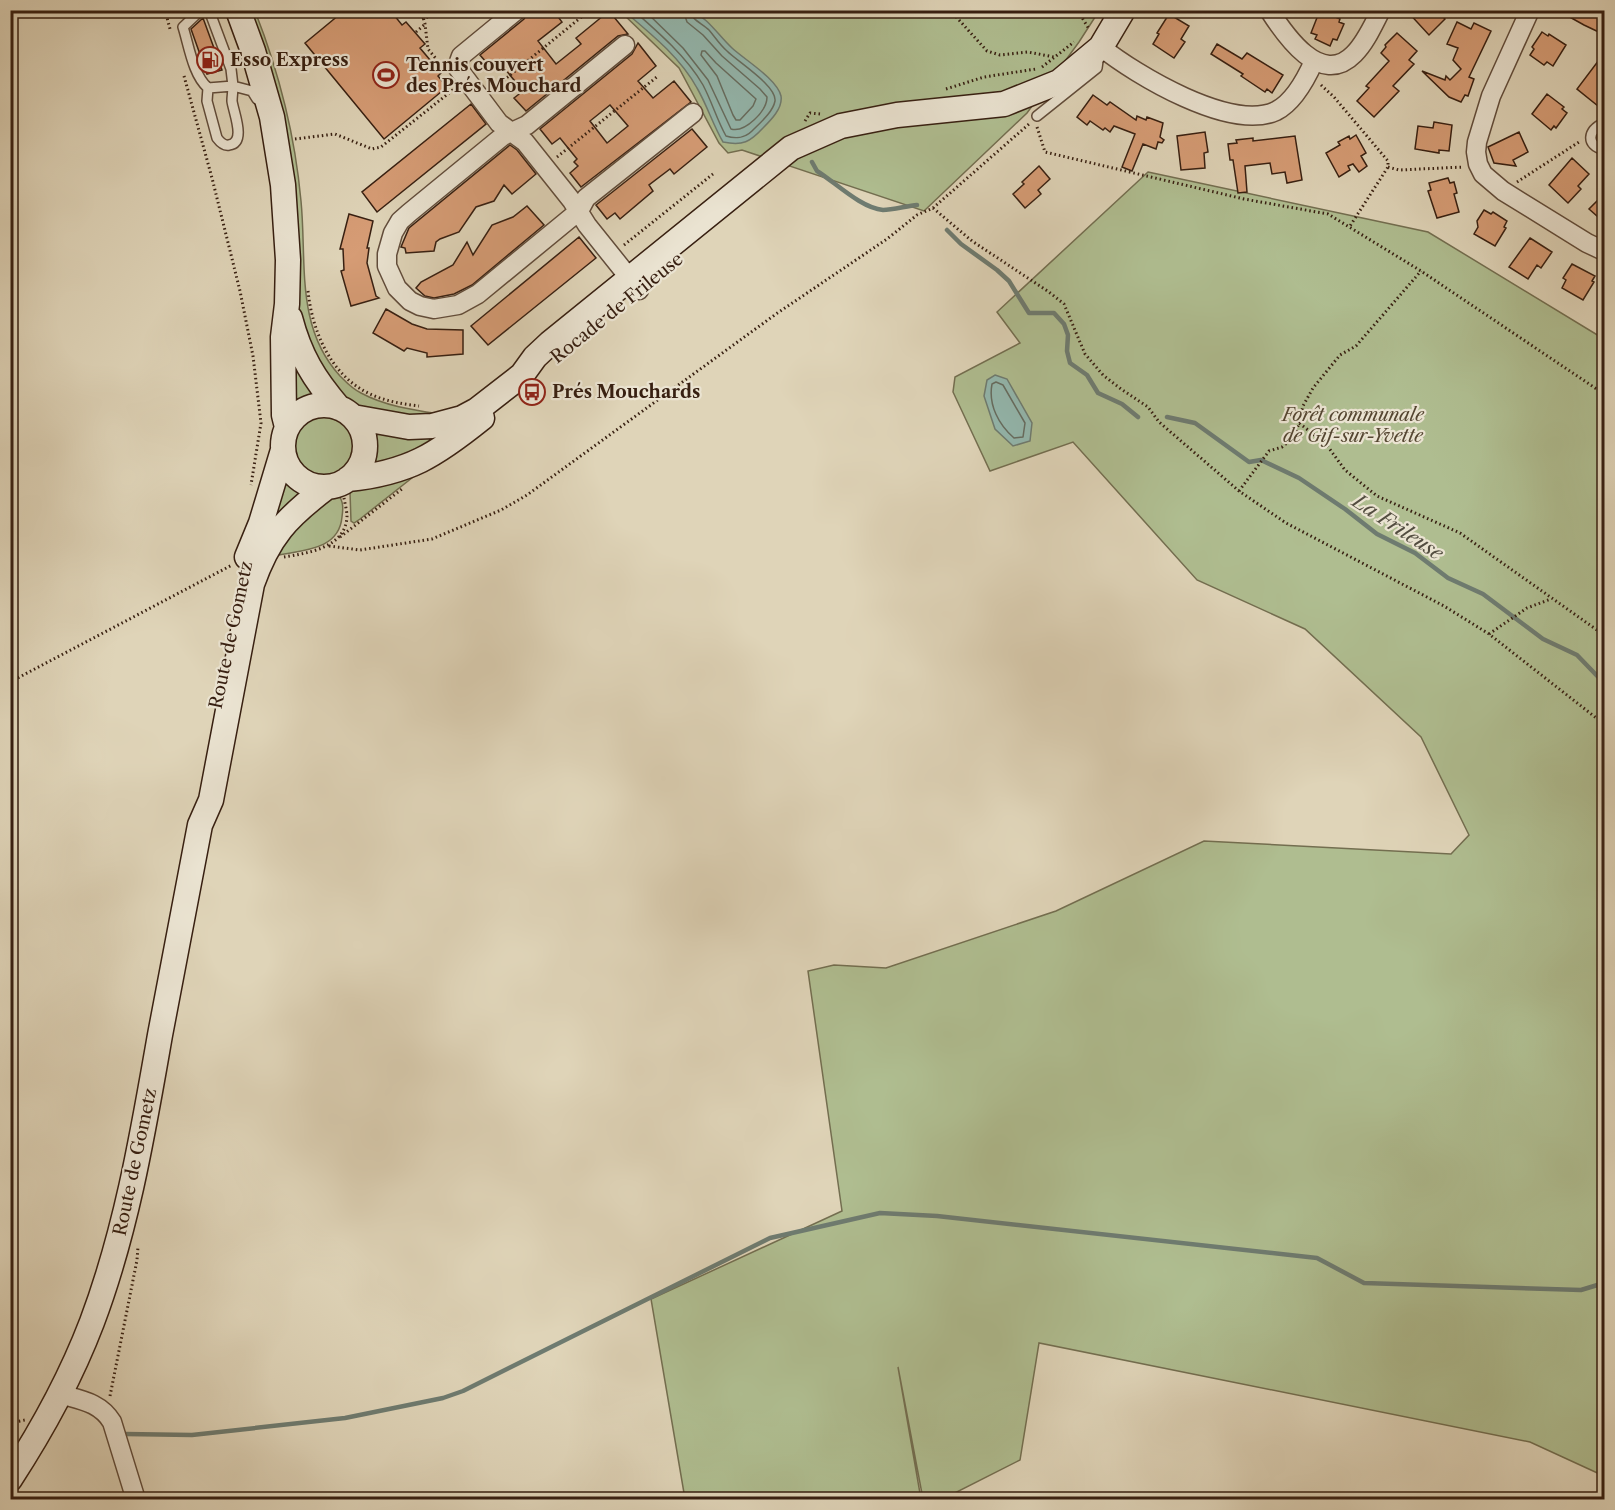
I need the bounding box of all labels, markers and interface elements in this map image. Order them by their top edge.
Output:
fuel station icon: Esso Express [195,45,225,75]
place label: Esso Express [230,49,349,71]
place label: Tennis couvert des Prés Mouchard [406,54,582,97]
sports icon: Tennis couvert des Prés Mouchard [371,60,401,90]
street label: Rocade de Frileuse [546,248,688,368]
bus stop icon: Prés Mouchards [517,377,547,407]
place label: Prés Mouchards [552,381,700,403]
park label: Forêt communale de Gif-sur-Yvette [1280,404,1425,447]
water label: La Frileuse [1347,488,1449,566]
street label: Route de Gometz [205,559,257,711]
street label: Route de Gometz [109,1086,161,1238]

